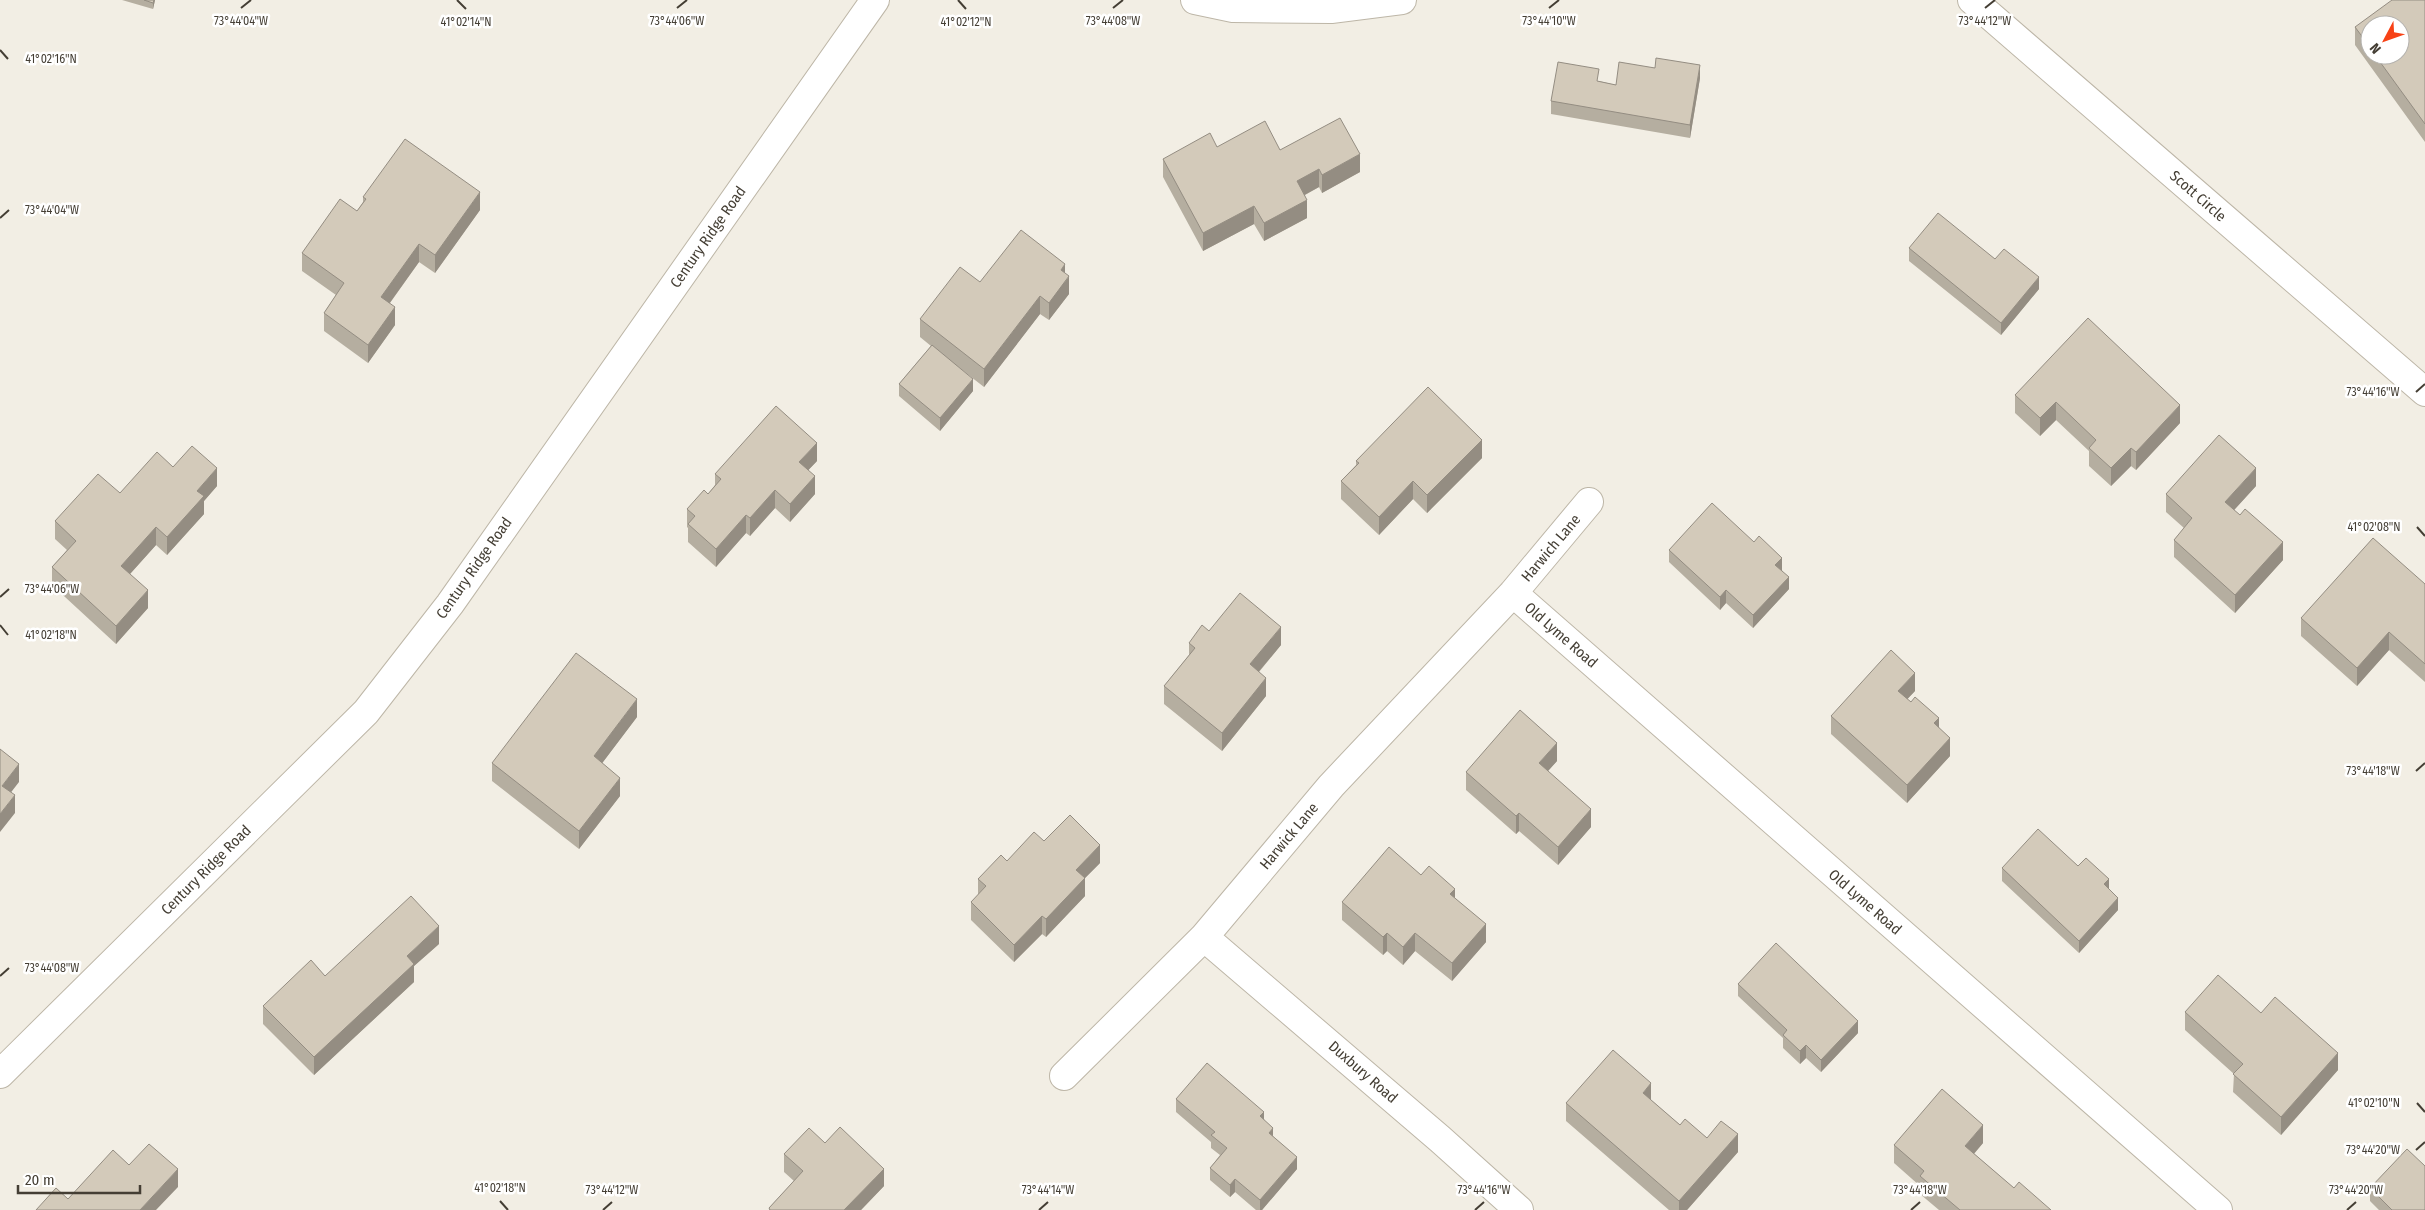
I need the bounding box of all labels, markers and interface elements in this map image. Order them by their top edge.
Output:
text: 73°44'04"W [214,14,268,28]
text: 73°44'06"W [650,14,704,28]
text: 73°44'08"W [1086,14,1140,28]
text: 73°44'10"W [1522,14,1576,28]
text: 73°44'12"W [1959,14,2011,28]
text: 41°02'14"N [440,15,492,29]
text: 41°02'12"N [940,15,992,29]
north arrow [2360,15,2410,65]
text: N [2366,39,2385,57]
text: 41°02'16"N [25,52,77,66]
street label: Scott Circle [2166,167,2230,225]
street label: Century Ridge Road [666,183,750,291]
text: 73°44'04"W [25,203,79,217]
text: 73°44'16"W [2346,385,2400,399]
street label: Harwich Lane [1518,511,1584,585]
street label: Century Ridge Road [432,514,516,622]
text: 41°02'08"N [2347,520,2401,534]
text: 73°44'06"W [25,582,79,596]
street label: Old Lyme Road [1521,598,1601,672]
text: 41°02'18"N [25,628,77,642]
text: 73°44'18"W [2346,764,2400,778]
street label: Harwick Lane [1256,799,1322,873]
street label: Century Ridge Road [157,821,255,919]
street label: Old Lyme Road [1825,865,1905,939]
text: 73°44'08"W [25,961,79,975]
street label: Duxbury Road [1325,1037,1401,1107]
text: 41°02'10"N [2348,1096,2400,1110]
text: 73°44'20"W [2346,1143,2400,1157]
scale bar [18,1162,140,1194]
text: 20 m [25,1171,55,1189]
text: 41°02'18"N [474,1181,526,1195]
text: 73°44'12"W [586,1183,638,1197]
text: 73°44'14"W [1022,1183,1074,1197]
text: 73°44'16"W [1457,1183,1511,1197]
text: 73°44'18"W [1893,1183,1947,1197]
text: 73°44'20"W [2329,1183,2383,1197]

